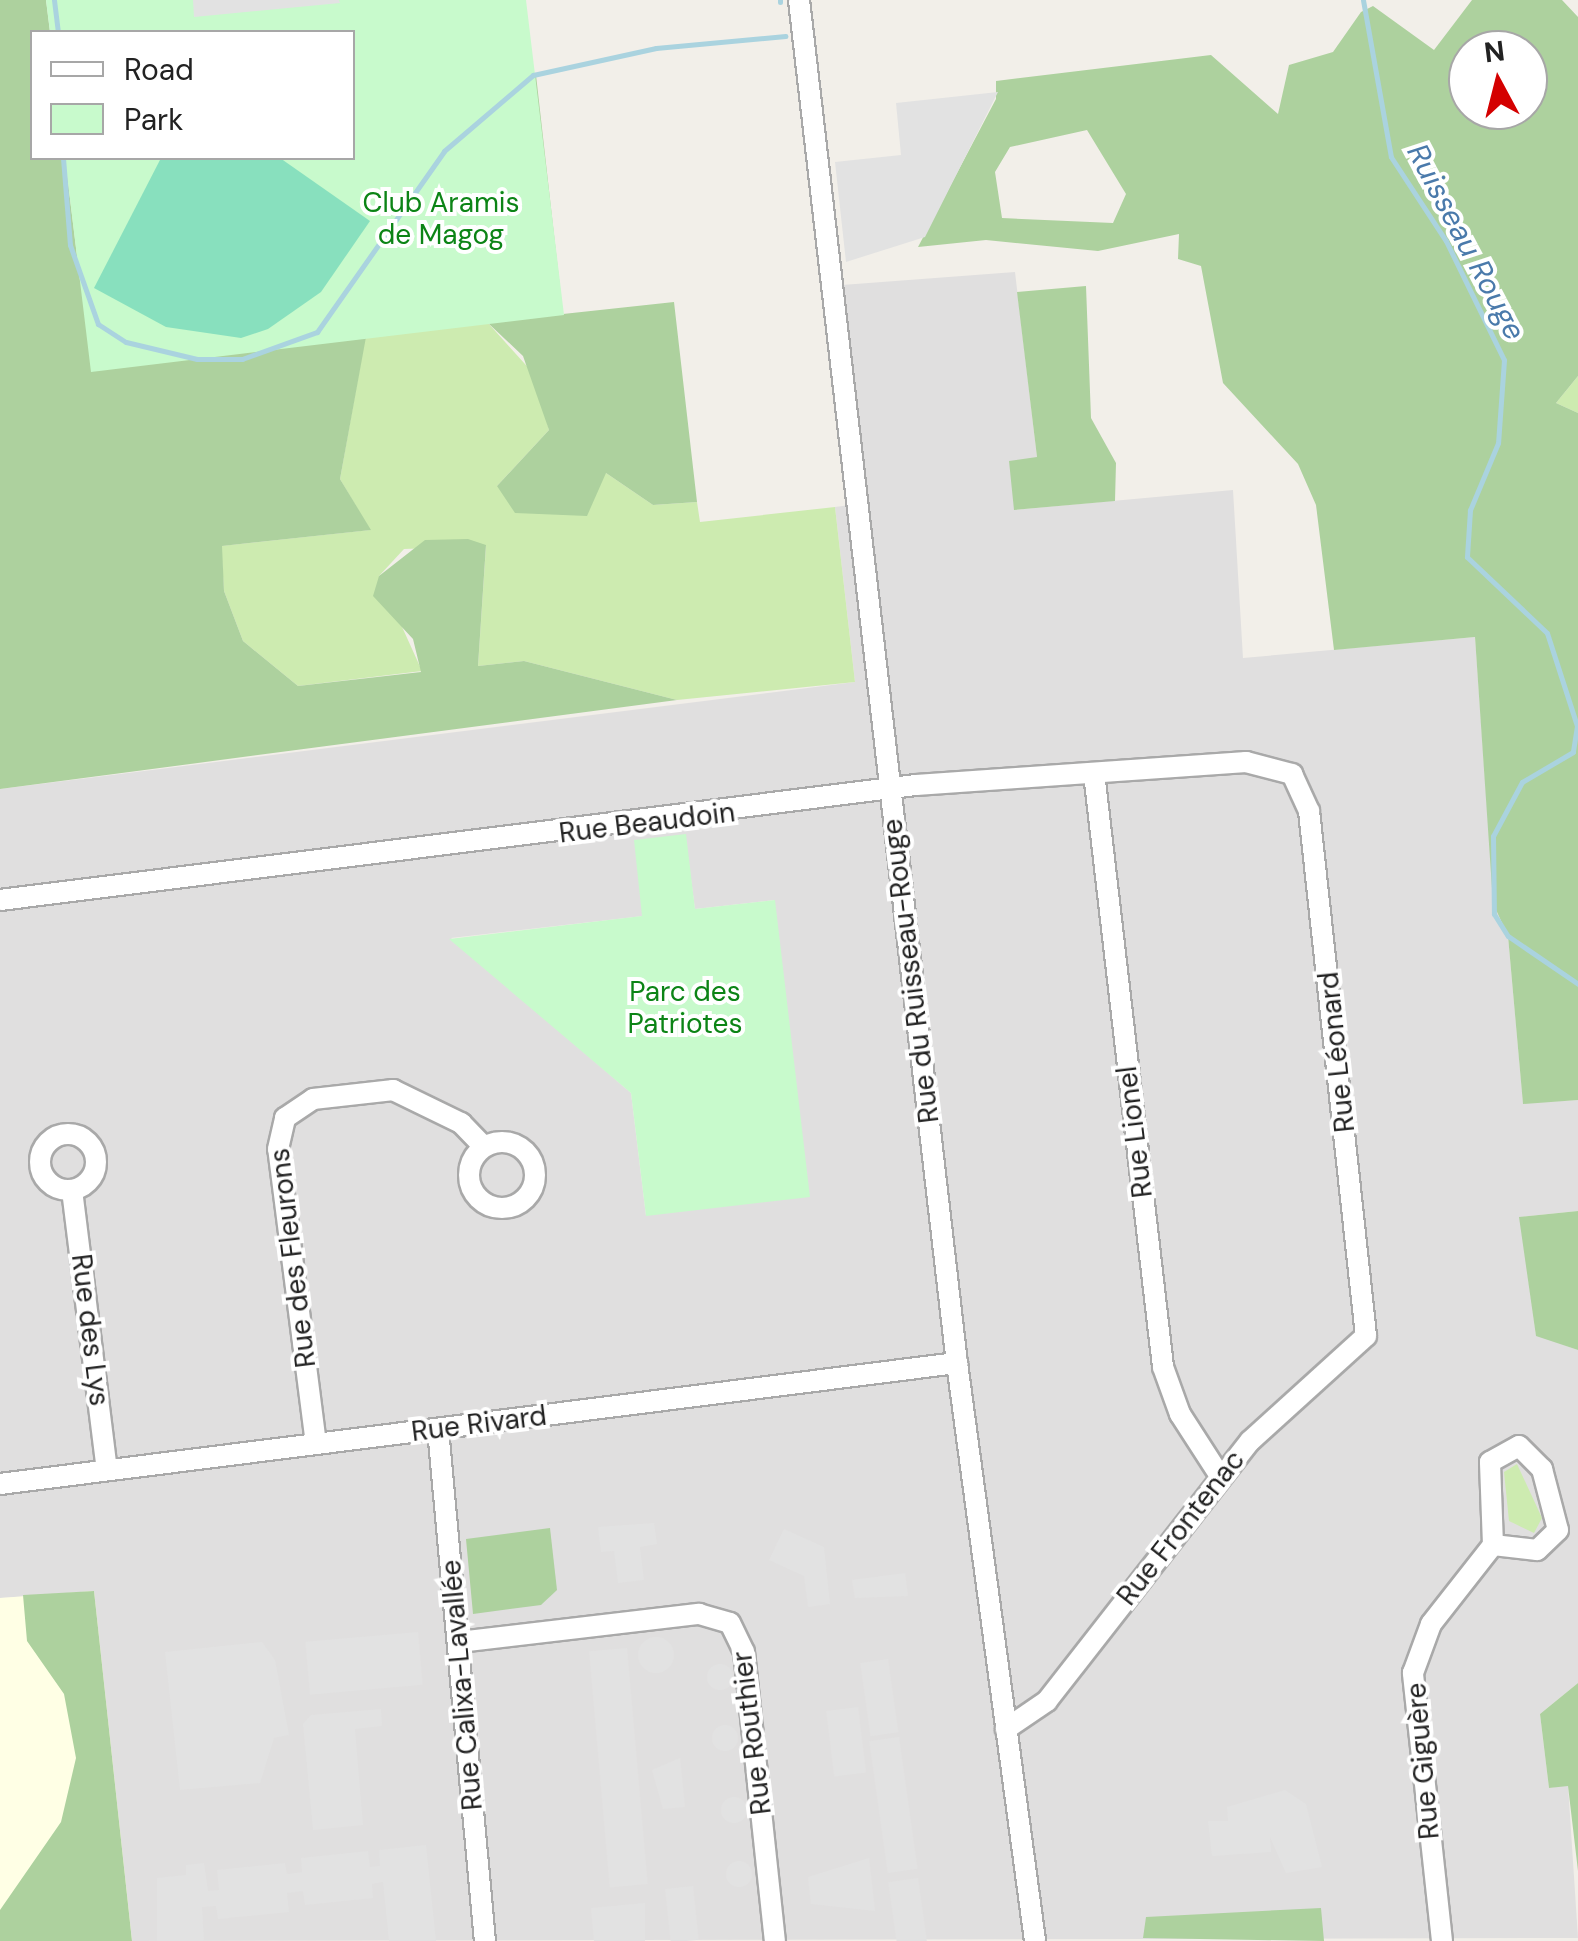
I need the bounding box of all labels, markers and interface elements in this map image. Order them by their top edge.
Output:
legend [30,30,355,160]
north arrow [1448,30,1548,130]
text: N [1482,32,1507,71]
text: Road [124,50,194,89]
text: Park [124,100,183,139]
water label: Ruisseau Rouge [1399,138,1533,346]
park label: Club Aramis de Magog [362,186,520,252]
street label: Rue Beaudoin [557,796,737,850]
street label: Rue du Ruisseau-Rouge [876,817,946,1125]
street label: Rue Léonard [1312,970,1362,1134]
park label: Parc des Patriotes [627,975,743,1041]
street label: Rue Lionel [1110,1064,1160,1200]
street label: Rue des Fleurons [263,1146,323,1370]
street label: Rue des Lys [64,1252,116,1408]
street label: Rue Rivard [409,1399,549,1449]
street label: Rue Frontenac [1110,1444,1252,1612]
street label: Rue Calixa-Lavallée [434,1558,490,1812]
street label: Rue Routhier [725,1649,779,1817]
street label: Rue Giguère [1399,1681,1447,1841]

